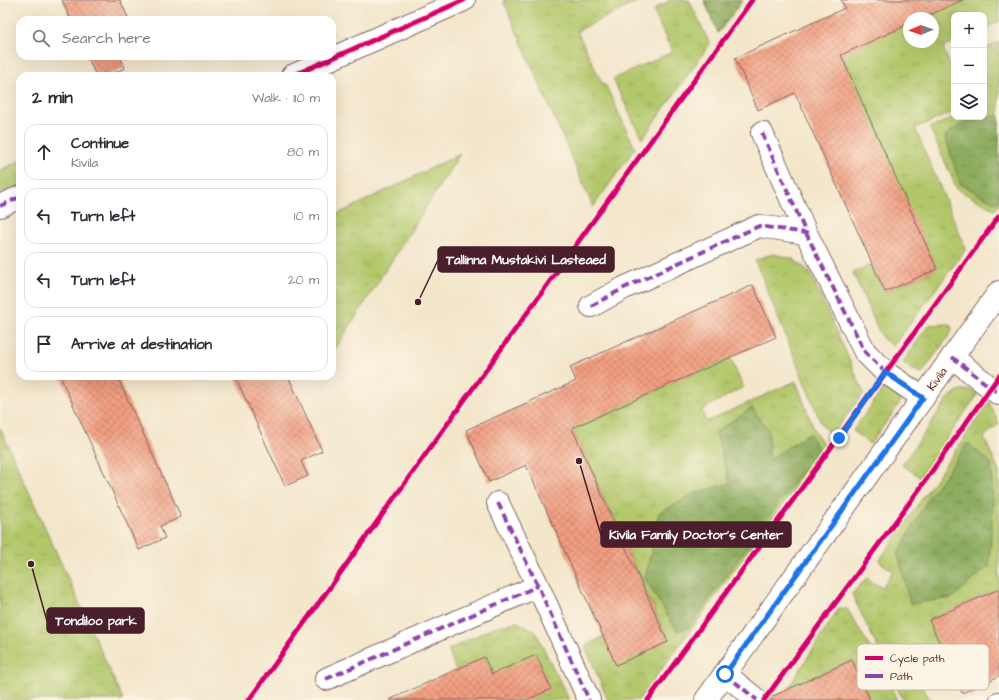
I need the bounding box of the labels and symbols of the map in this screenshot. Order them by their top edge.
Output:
north arrow [903,12,939,48]
callout: Tallinna Mustakivi Lasteaed [438,247,614,272]
text: Tallinna Mustakivi Lasteaed [445,251,606,269]
street label: Kivila [923,364,952,394]
route end [830,429,848,447]
callout: Kivila Family Doctor's Center [601,522,791,547]
text: Kivila Family Doctor's Center [609,526,784,545]
callout: Tondiloo park [47,608,144,633]
text: Tondiloo park [54,612,138,631]
legend [857,644,989,690]
text: Cycle path [890,651,945,667]
route start [716,665,734,683]
text: Path [890,669,913,684]

